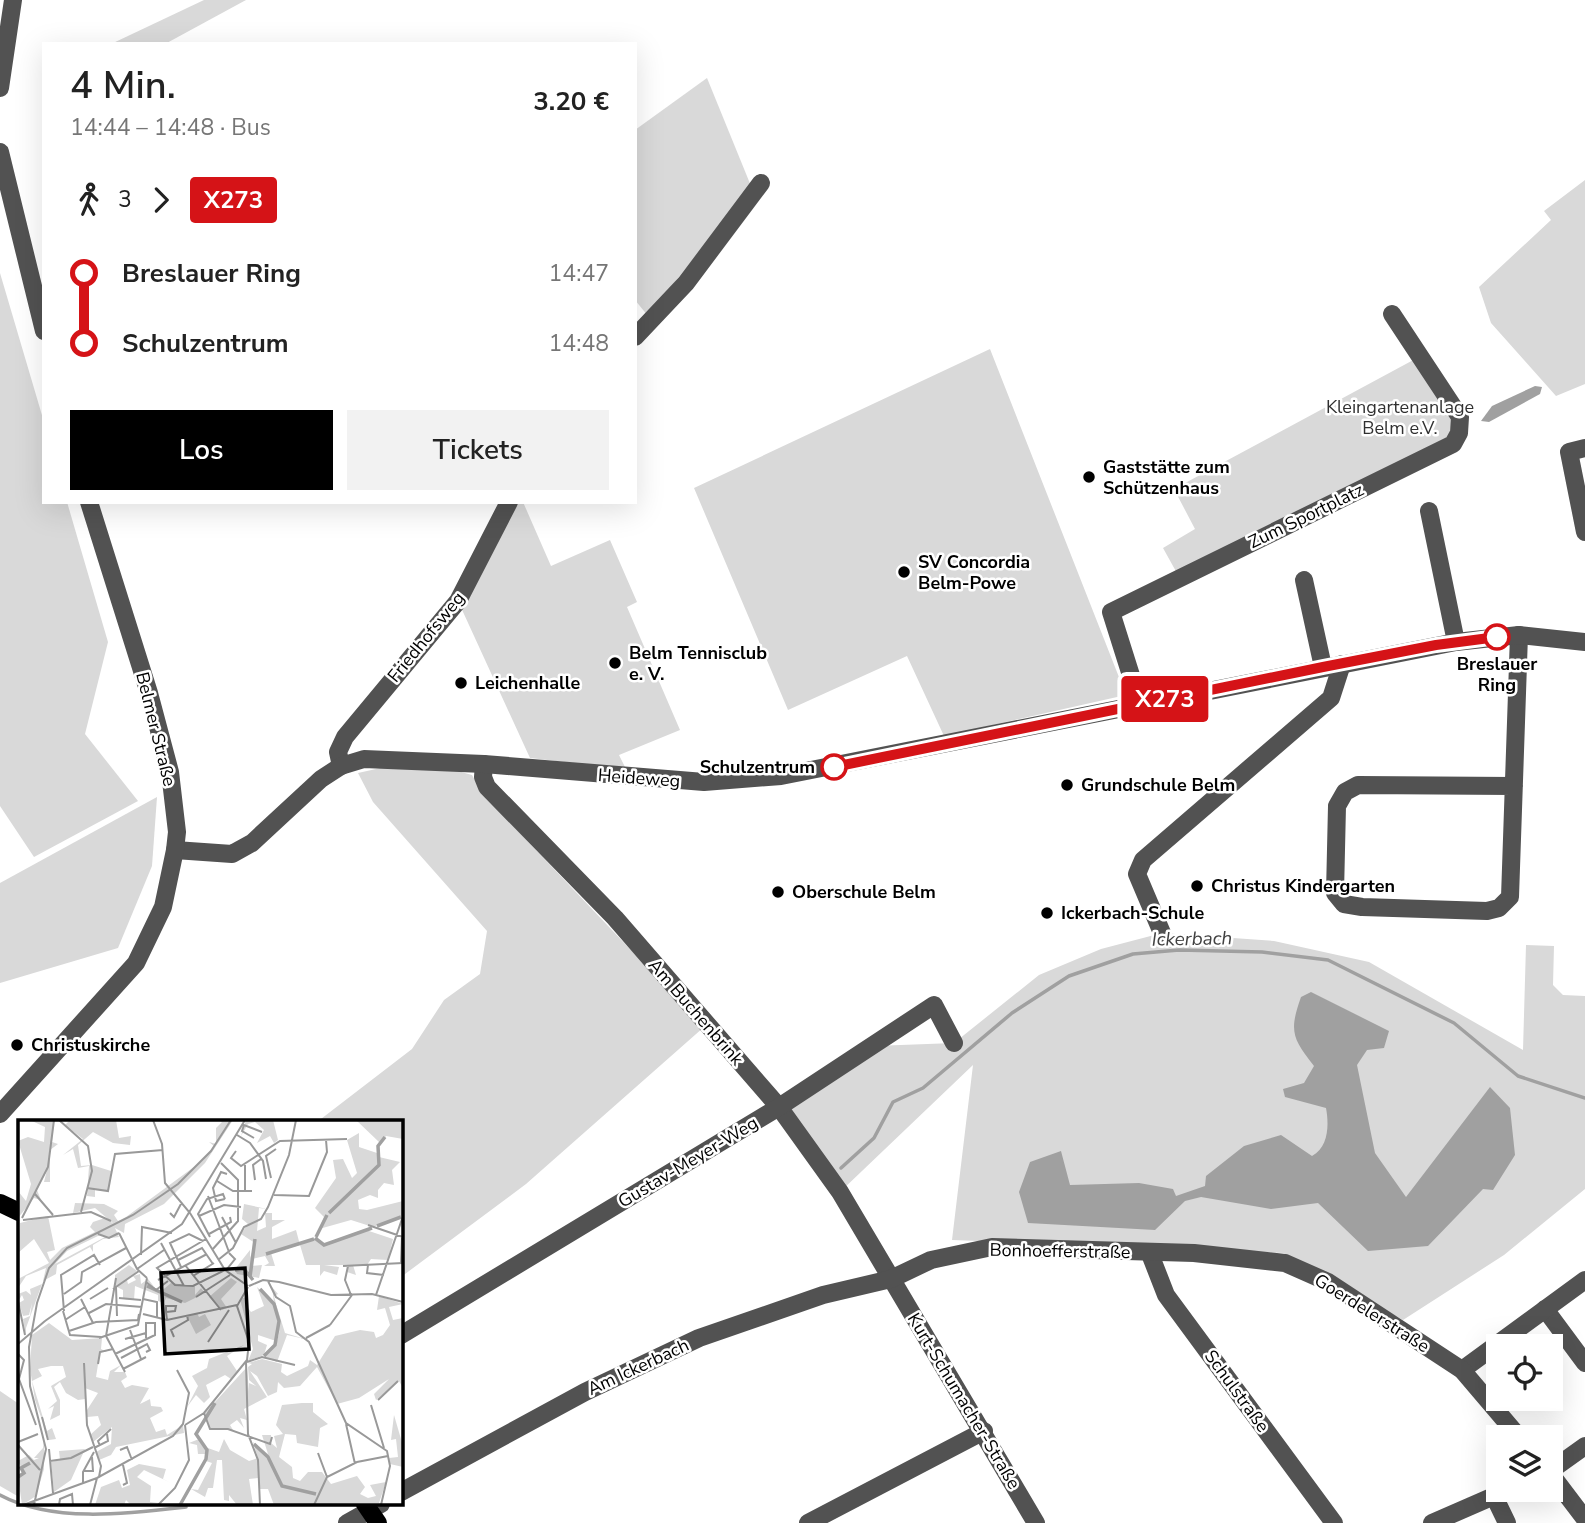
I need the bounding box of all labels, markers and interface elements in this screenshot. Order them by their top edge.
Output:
text: 4 Min. [70,60,176,111]
text: 3.20 € [533,84,609,119]
text: 14:44 – 14:48 · Bus [70,112,271,143]
icon: walk [70,181,108,219]
icon: forward [142,181,180,219]
text: 3 [118,184,132,215]
text: X273 [204,184,263,216]
text: Breslauer Ring [122,256,301,291]
text: 14:47 [549,258,609,289]
text: Schulzentrum [122,326,289,361]
text: 14:48 [549,328,609,359]
park label: Kleingartenanlage Belm e.V. [1326,395,1474,440]
button: Los [70,410,333,490]
button: Tickets [347,410,609,490]
place label: Gaststätte zum Schützenhaus [1103,455,1230,500]
marker: Gaststätte zum Schützenhaus [1081,469,1097,485]
street label: Zum Sportplatz [1244,478,1368,554]
place label: SV Concordia Belm-Powe [918,550,1030,595]
marker: SV Concordia Belm-Powe [896,564,912,580]
street label: Friedhofsweg [382,587,470,687]
marker: Breslauer Ring [1484,624,1510,650]
place label: Belm Tennisclub e. V. [629,641,767,686]
place label: Breslauer Ring [1457,652,1537,697]
marker: Belm Tennisclub e. V. [607,655,623,671]
street label: Belmer Straße [130,669,182,789]
place label: Leichenhalle [475,671,580,695]
marker: Leichenhalle [453,675,469,691]
line badge: X273 [1116,676,1214,722]
text: X273 [1135,683,1195,715]
marker: Schulzentrum [821,754,847,780]
place label: Schulzentrum [700,755,815,779]
street label: Heideweg [597,763,681,793]
place label: Grundschule Belm [1081,773,1235,797]
marker: Grundschule Belm [1059,777,1075,793]
place label: Christus Kindergarten [1211,874,1395,898]
marker: Christus Kindergarten [1189,878,1205,894]
place label: Oberschule Belm [792,880,936,904]
marker: Oberschule Belm [770,884,786,900]
place label: Ickerbach-Schule [1061,901,1204,925]
marker: Ickerbach-Schule [1039,905,1055,921]
water label: Ickerbach [1151,925,1233,953]
street label: Am Buchenbrink [643,954,750,1071]
place label: Christuskirche [31,1033,150,1057]
marker: Christuskirche [9,1037,25,1053]
street label: Gustav-Meyer-Weg [614,1111,762,1213]
inset map [18,1120,402,1506]
street label: Bonhoefferstraße [989,1238,1131,1264]
street label: Goerdelerstraße [1310,1268,1434,1358]
street label: Kurt-Schumacher-Straße [902,1308,1026,1494]
street label: Am Ickerbach [583,1333,693,1401]
map controls [1486,1334,1563,1502]
button: locate [1486,1334,1563,1411]
street label: Schulstraße [1199,1345,1275,1437]
button: layers [1486,1425,1563,1502]

